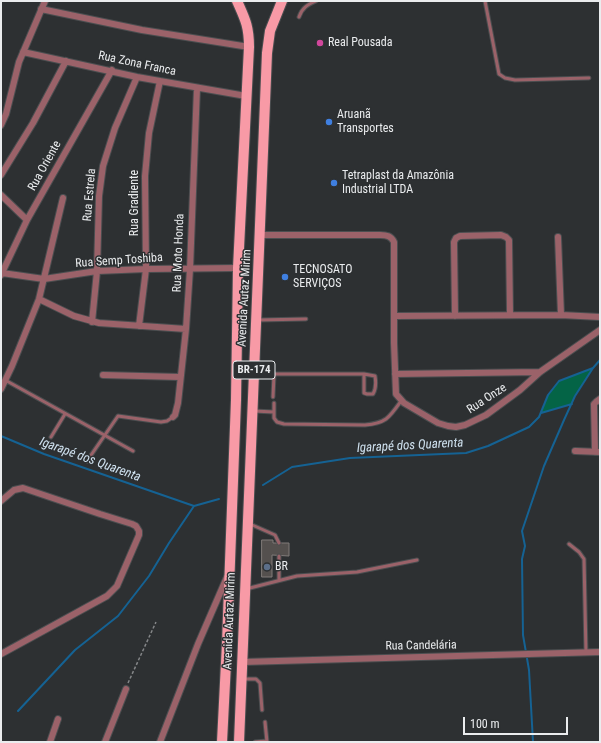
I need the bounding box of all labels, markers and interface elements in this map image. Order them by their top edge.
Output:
place label: Real Pousada [328,36,393,50]
marker: Real Pousada [315,38,325,48]
street label: Rua Zona Franca [97,49,177,79]
place label: Aruanã Transportes [337,108,394,136]
marker: Aruanã Transportes [324,117,334,127]
street label: Rua Oriente [25,138,65,194]
street label: Rua Estrela [81,168,99,222]
place label: Tetraplast da Amazônia Industrial LTDA [342,169,454,197]
street label: Rua Gradiente [128,170,142,236]
marker: Tetraplast da Amazônia Industrial LTDA [329,178,339,188]
street label: Rua Moto Honda [170,213,188,293]
street label: Avenida Autaz Mirim [235,249,255,347]
street label: Rua Semp Toshiba [75,251,163,271]
place label: TECNOSATO SERVIÇOS [293,263,352,291]
marker: TECNOSATO SERVIÇOS [280,272,290,282]
road number: BR-174 [233,361,275,379]
street label: Rua Onze [464,381,510,417]
water label: Igarapé dos Quarenta [37,434,143,486]
water label: Igarapé dos Quarenta [356,435,464,457]
place label: BR [275,560,288,574]
marker: BR [262,562,272,572]
street label: Avenida Autaz Mirim [221,572,239,670]
street label: Rua Candelária [385,638,457,654]
scale bar [465,709,570,735]
text: 100 m [470,717,500,731]

